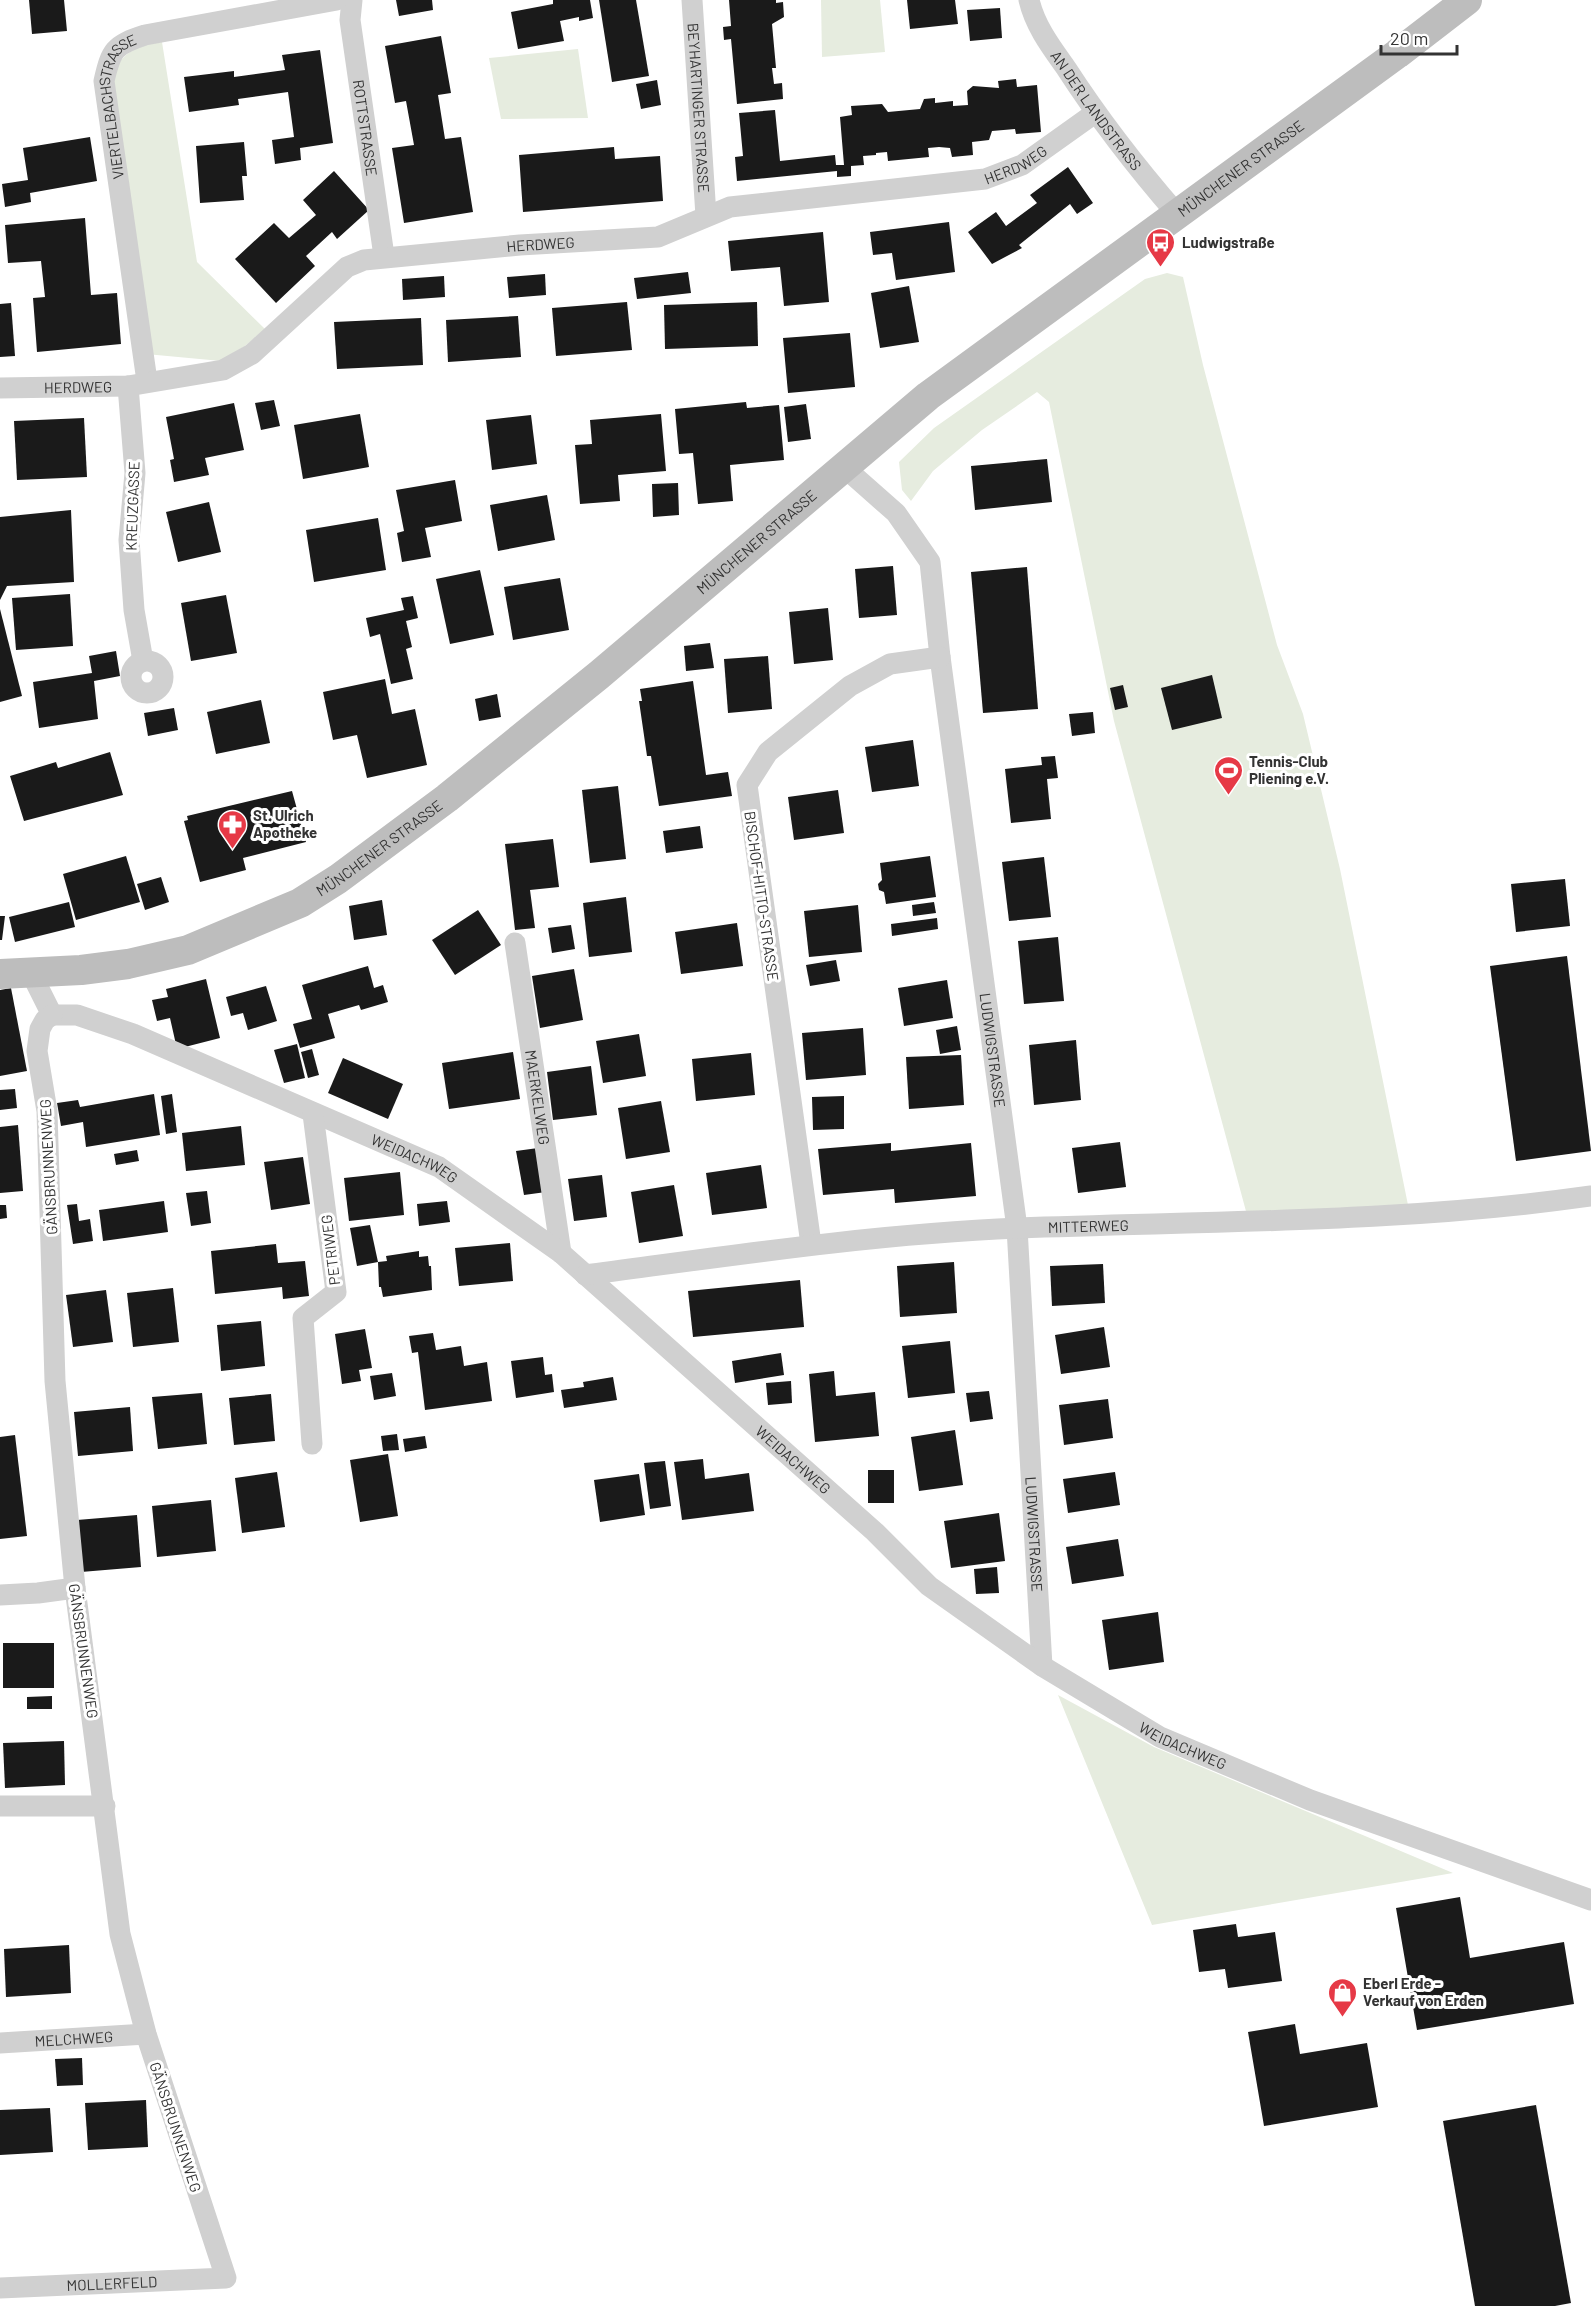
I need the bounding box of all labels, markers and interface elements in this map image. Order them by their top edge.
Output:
scale bar [1381,18,1458,56]
street label: BEYHARTINGER STRASSE [684,22,713,193]
text: 20 m [1390,27,1428,49]
street label: VIERTELBACHSTRASSE [95,30,139,180]
street label: AN DER LANDSTRASS [1047,47,1146,174]
street label: ROTTSTRASSE [350,78,381,177]
street label: MÜNCHENER STRASSE [1174,116,1307,220]
street label: HERDWEG [982,141,1050,188]
bus stop icon: Ludwigstraße [1145,226,1177,268]
street label: HERDWEG [506,233,575,255]
place label: Ludwigstraße [1182,233,1275,251]
street label: HERDWEG [44,377,112,396]
street label: KREUZGASSE [121,461,143,551]
street label: MÜNCHENER STRASSE [693,486,820,598]
place label: Tennis-Club Pliening e.V. [1249,752,1329,787]
sports icon: Tennis-Club Pliening e.V. [1212,754,1244,796]
street label: MÜNCHENER STRASSE [313,796,446,900]
place label: St. Ulrich Apotheke [253,806,317,841]
pharmacy icon: St. Ulrich Apotheke [216,808,248,850]
street label: BISCHOF-HITTO-STRASSE [741,810,783,982]
street label: LUDWIGSTRASSE [976,992,1010,1109]
street label: MAERKELWEG [522,1049,554,1146]
street label: GÄNSBRUNNENWEG [35,1099,61,1235]
street label: WEIDACHWEG [369,1130,462,1187]
street label: PETRIWEG [317,1214,343,1286]
street label: MITTERWEG [1047,1216,1129,1236]
street label: WEIDACHWEG [752,1422,835,1497]
street label: LUDWIGSTRASSE [1022,1476,1047,1592]
street label: GÄNSBRUNNENWEG [66,1583,102,1719]
street label: WEIDACHWEG [1136,1718,1229,1773]
place label: Eberl Erde - Verkauf von Erden [1363,1974,1484,2009]
shop icon: Eberl Erde - Verkauf von Erden [1326,1976,1358,2018]
street label: MELCHWEG [34,2027,114,2050]
street label: GÄNSBRUNNENWEG [146,2060,206,2194]
street label: MOLLERFELD [66,2272,158,2294]

